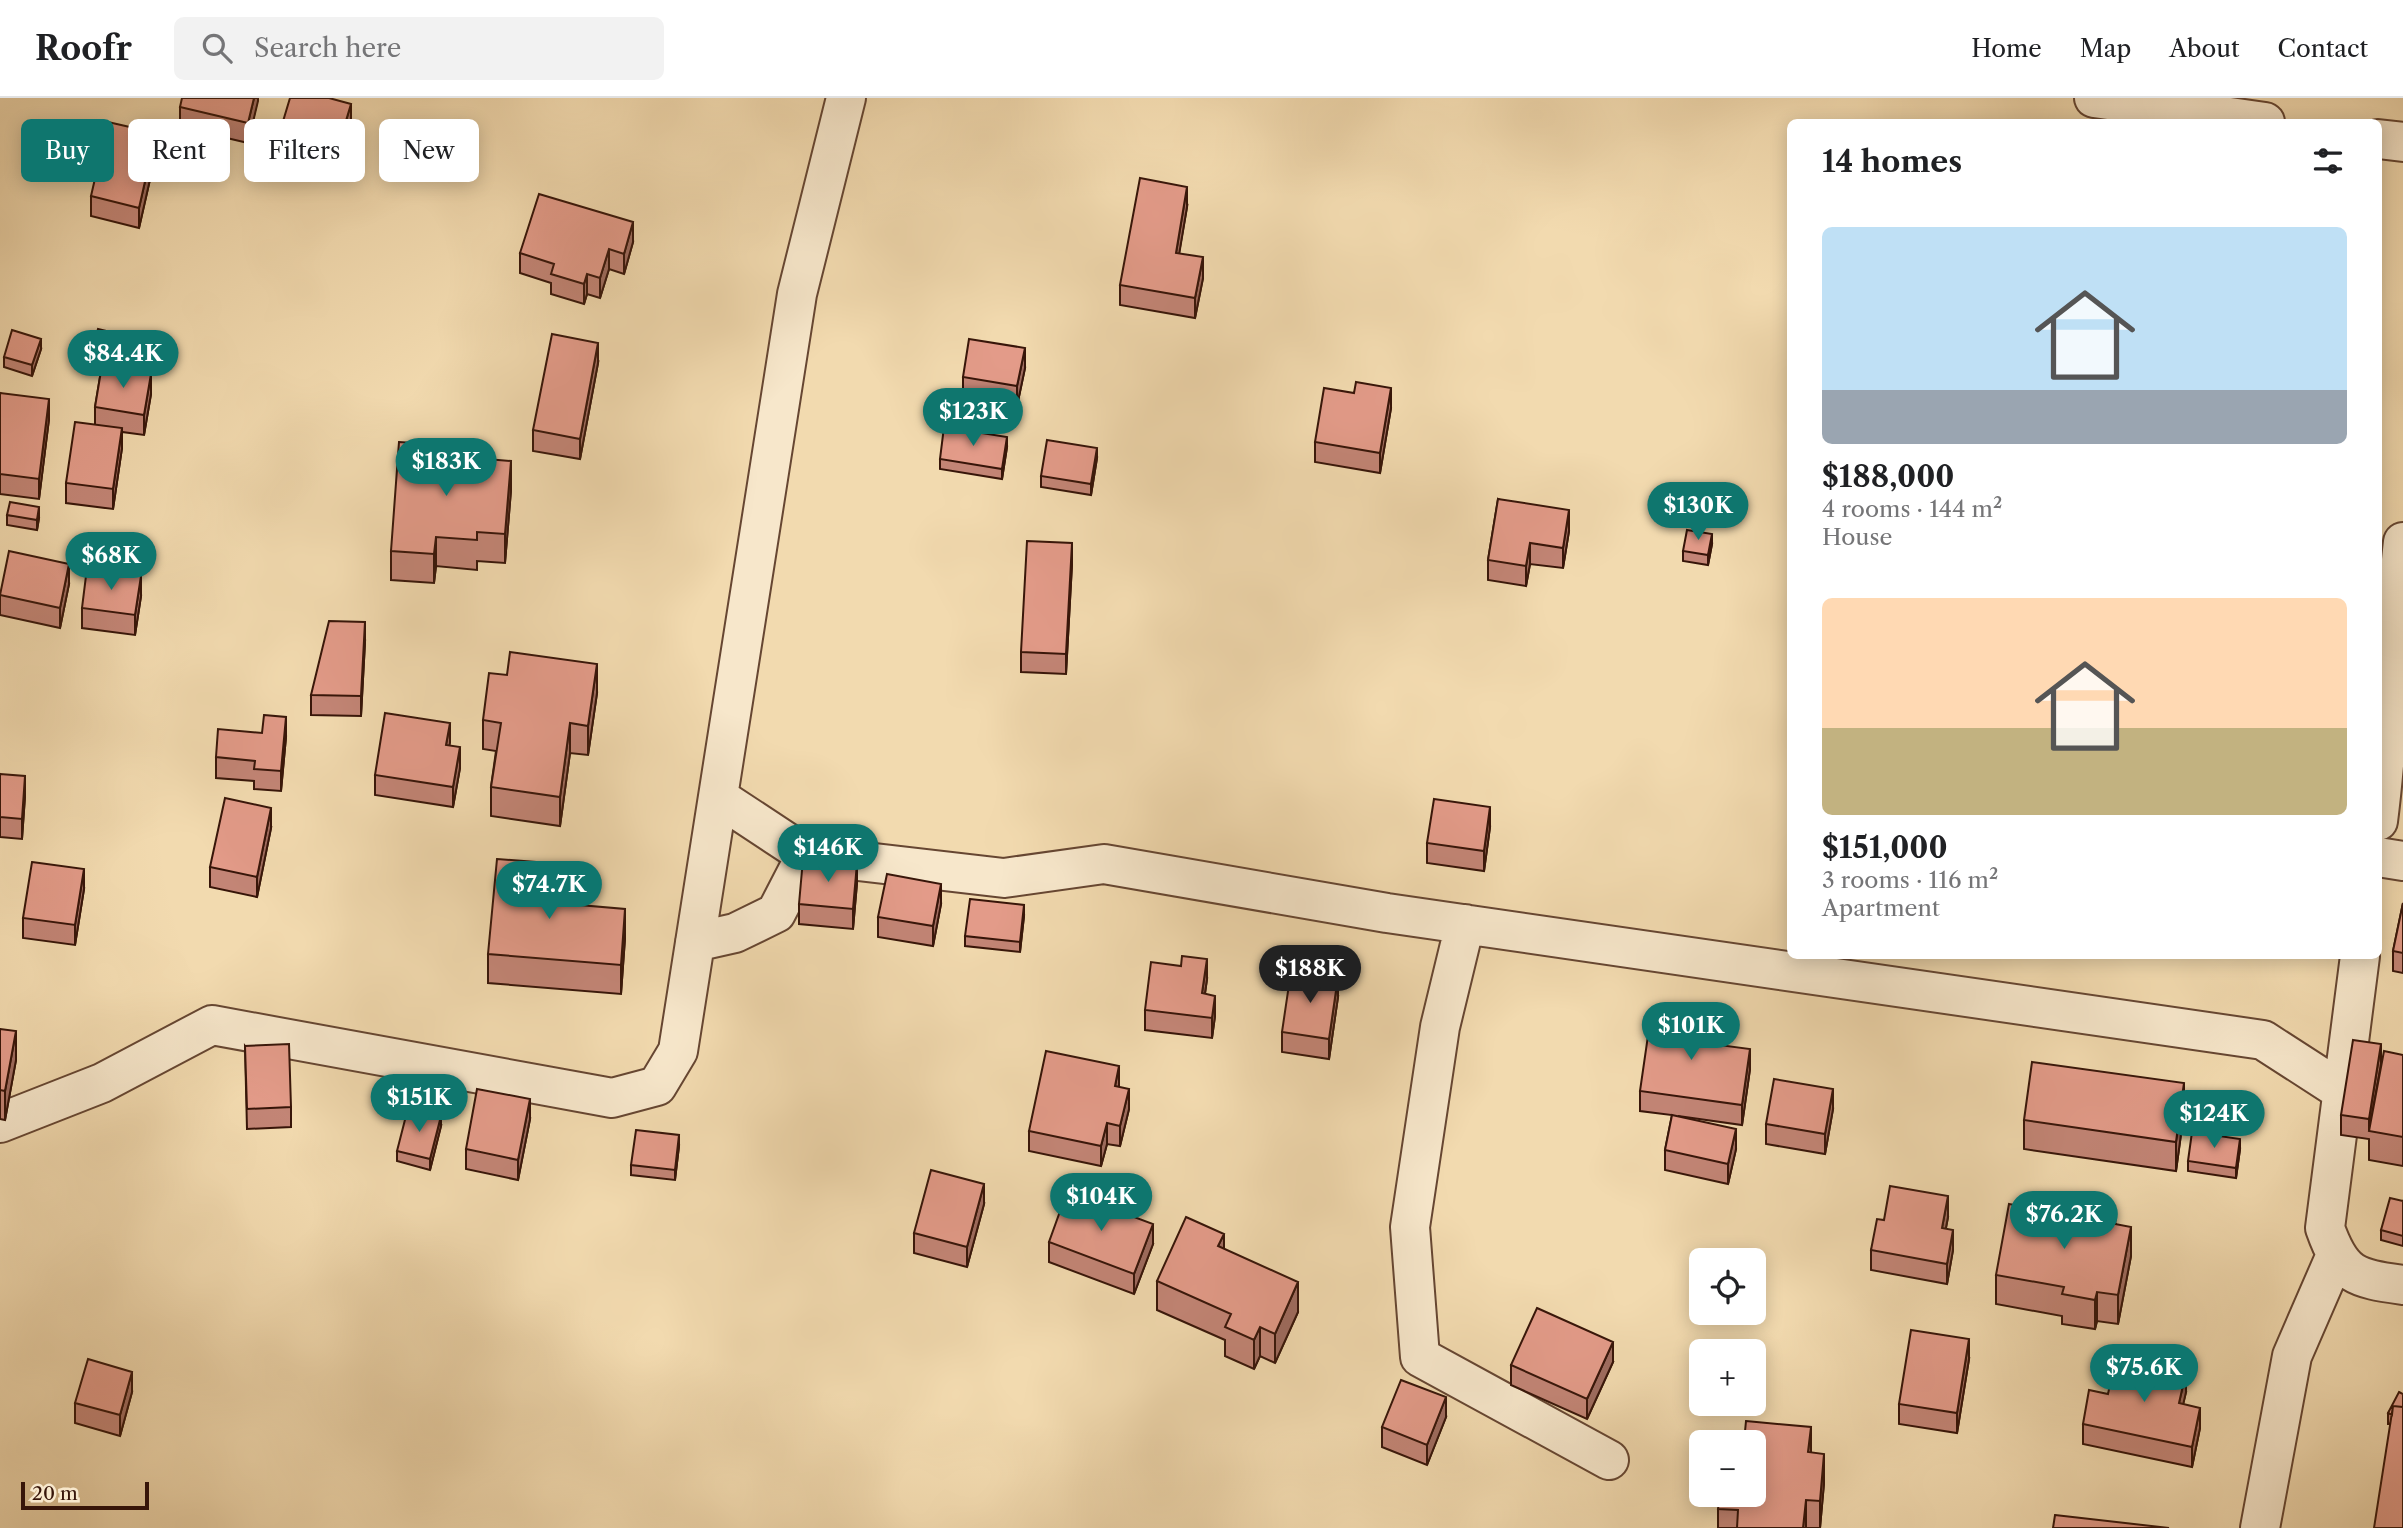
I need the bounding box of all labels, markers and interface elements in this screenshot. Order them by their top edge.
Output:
search box [174,17,664,80]
text: Roofr [35,28,132,69]
icon: search [198,29,236,67]
text: Search here [254,32,401,64]
text: Home [1971,34,2042,63]
text: Map [2080,34,2131,63]
text: About [2169,34,2240,63]
text: Contact [2278,34,2368,63]
chip: Buy [21,119,114,182]
chip: Rent [128,119,230,182]
chip: Filters [244,119,365,182]
chip: New [379,119,479,182]
icon: filters [2309,142,2347,180]
text: 14 homes [1822,143,1962,180]
icon: home [2022,272,2148,398]
pin: $84.4K [66,330,180,390]
text: $84.4K [83,339,163,367]
pin: $123K [924,388,1022,448]
text: $123K [939,397,1007,425]
pin: $183K [397,438,495,498]
text: $183K [412,447,480,475]
text: $188,000 [1822,458,1954,495]
pin: $130K [1649,482,1747,542]
text: $130K [1663,491,1733,519]
text: 4 rooms · 144 m² [1822,495,2002,523]
text: House [1822,523,1892,551]
pin: $68K [70,532,152,592]
text: $68K [81,541,141,569]
icon: home [2022,643,2148,769]
pin: $146K [779,824,877,884]
text: $151,000 [1822,829,1948,866]
text: $146K [794,833,862,861]
pin: $74.7K [492,862,606,921]
text: 3 rooms · 116 m² [1822,866,1998,894]
text: $74.7K [512,870,586,898]
text: Apartment [1822,894,1940,922]
pin: $188K [1261,946,1359,1005]
text: $188K [1275,954,1345,982]
pin: $101K [1642,1002,1740,1062]
text: $101K [1658,1011,1724,1039]
pin: $151K [370,1074,468,1134]
text: $151K [387,1083,451,1111]
pin: $124K [2165,1090,2263,1150]
text: $124K [2180,1099,2248,1127]
pin: $104K [1052,1174,1150,1233]
text: $104K [1066,1182,1136,1210]
pin: $76.2K [2007,1192,2121,1251]
text: $76.2K [2026,1200,2102,1228]
map controls [1689,1248,1766,1507]
button: locate [1689,1248,1766,1325]
button: + [1689,1339,1766,1416]
pin: $75.6K [2087,1344,2201,1404]
text: $75.6K [2106,1353,2182,1381]
button: − [1689,1430,1766,1507]
scale bar [21,1479,149,1511]
text: 20 m [32,1482,78,1505]

